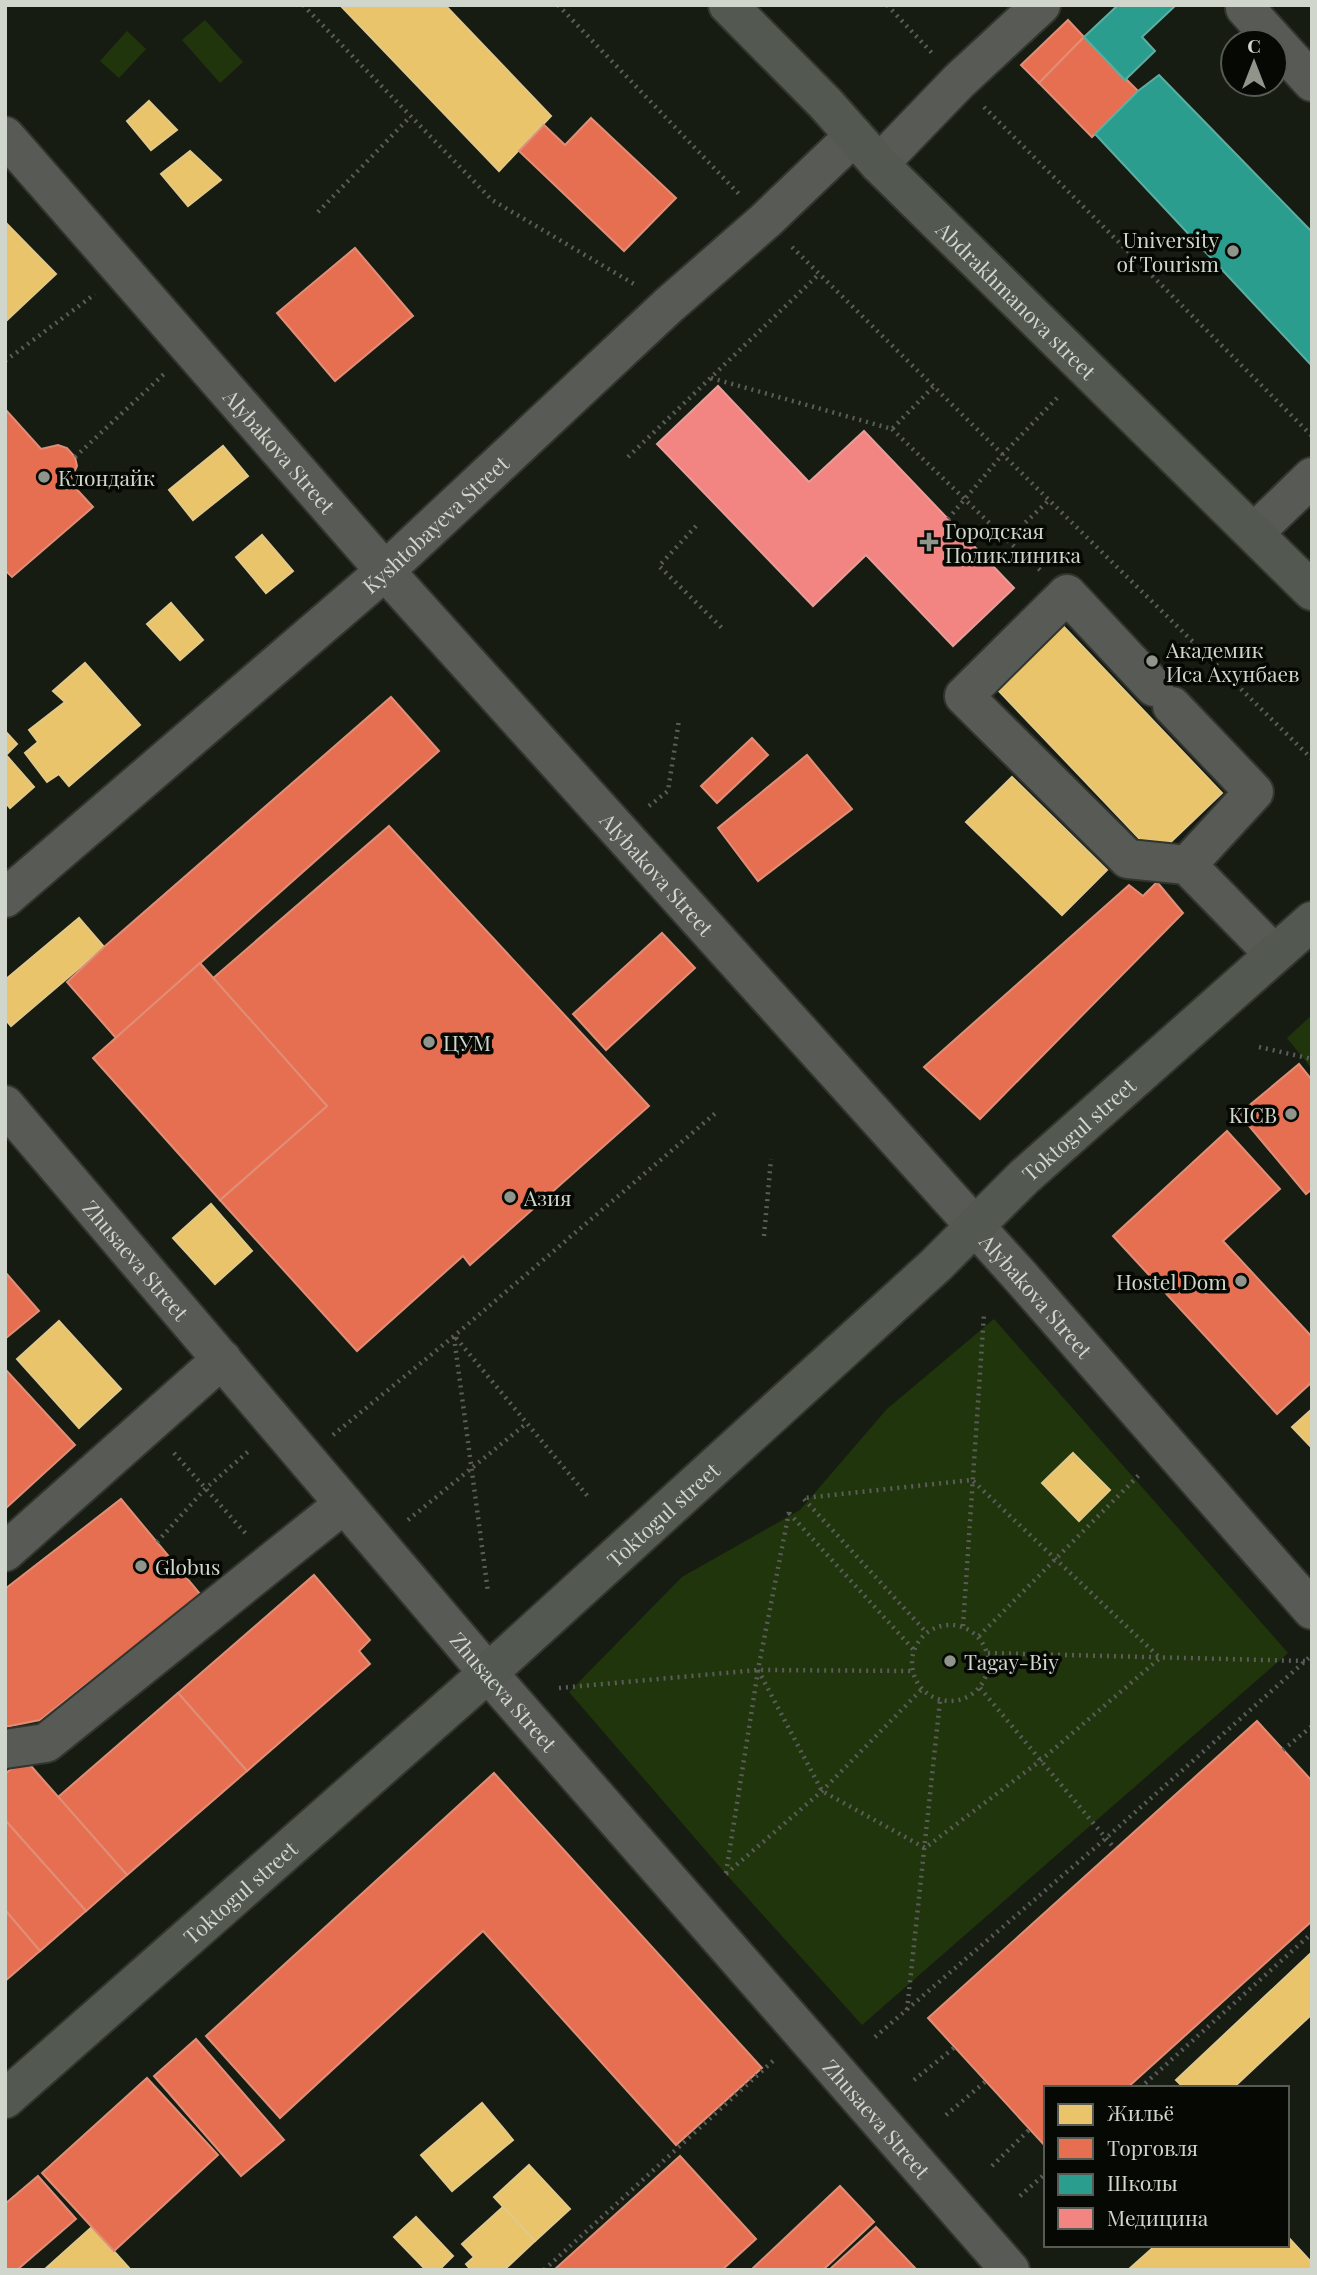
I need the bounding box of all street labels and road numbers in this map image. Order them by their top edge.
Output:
street label: Abdrakhmanova street [930,214,1103,385]
street label: Alybakova Street [217,382,342,519]
street label: Kyshtobayeva Street [356,448,514,599]
street label: Alybakova Street [594,805,721,942]
street label: Toktogul street [1016,1070,1141,1187]
street label: Zhusaeva Street [77,1194,196,1326]
street label: Alybakova Street [974,1227,1099,1364]
street label: Toktogul street [600,1455,725,1573]
street label: Zhusaeva Street [445,1626,564,1757]
street label: Toktogul street [177,1834,303,1950]
street label: Zhusaeva Street [818,2053,937,2184]

